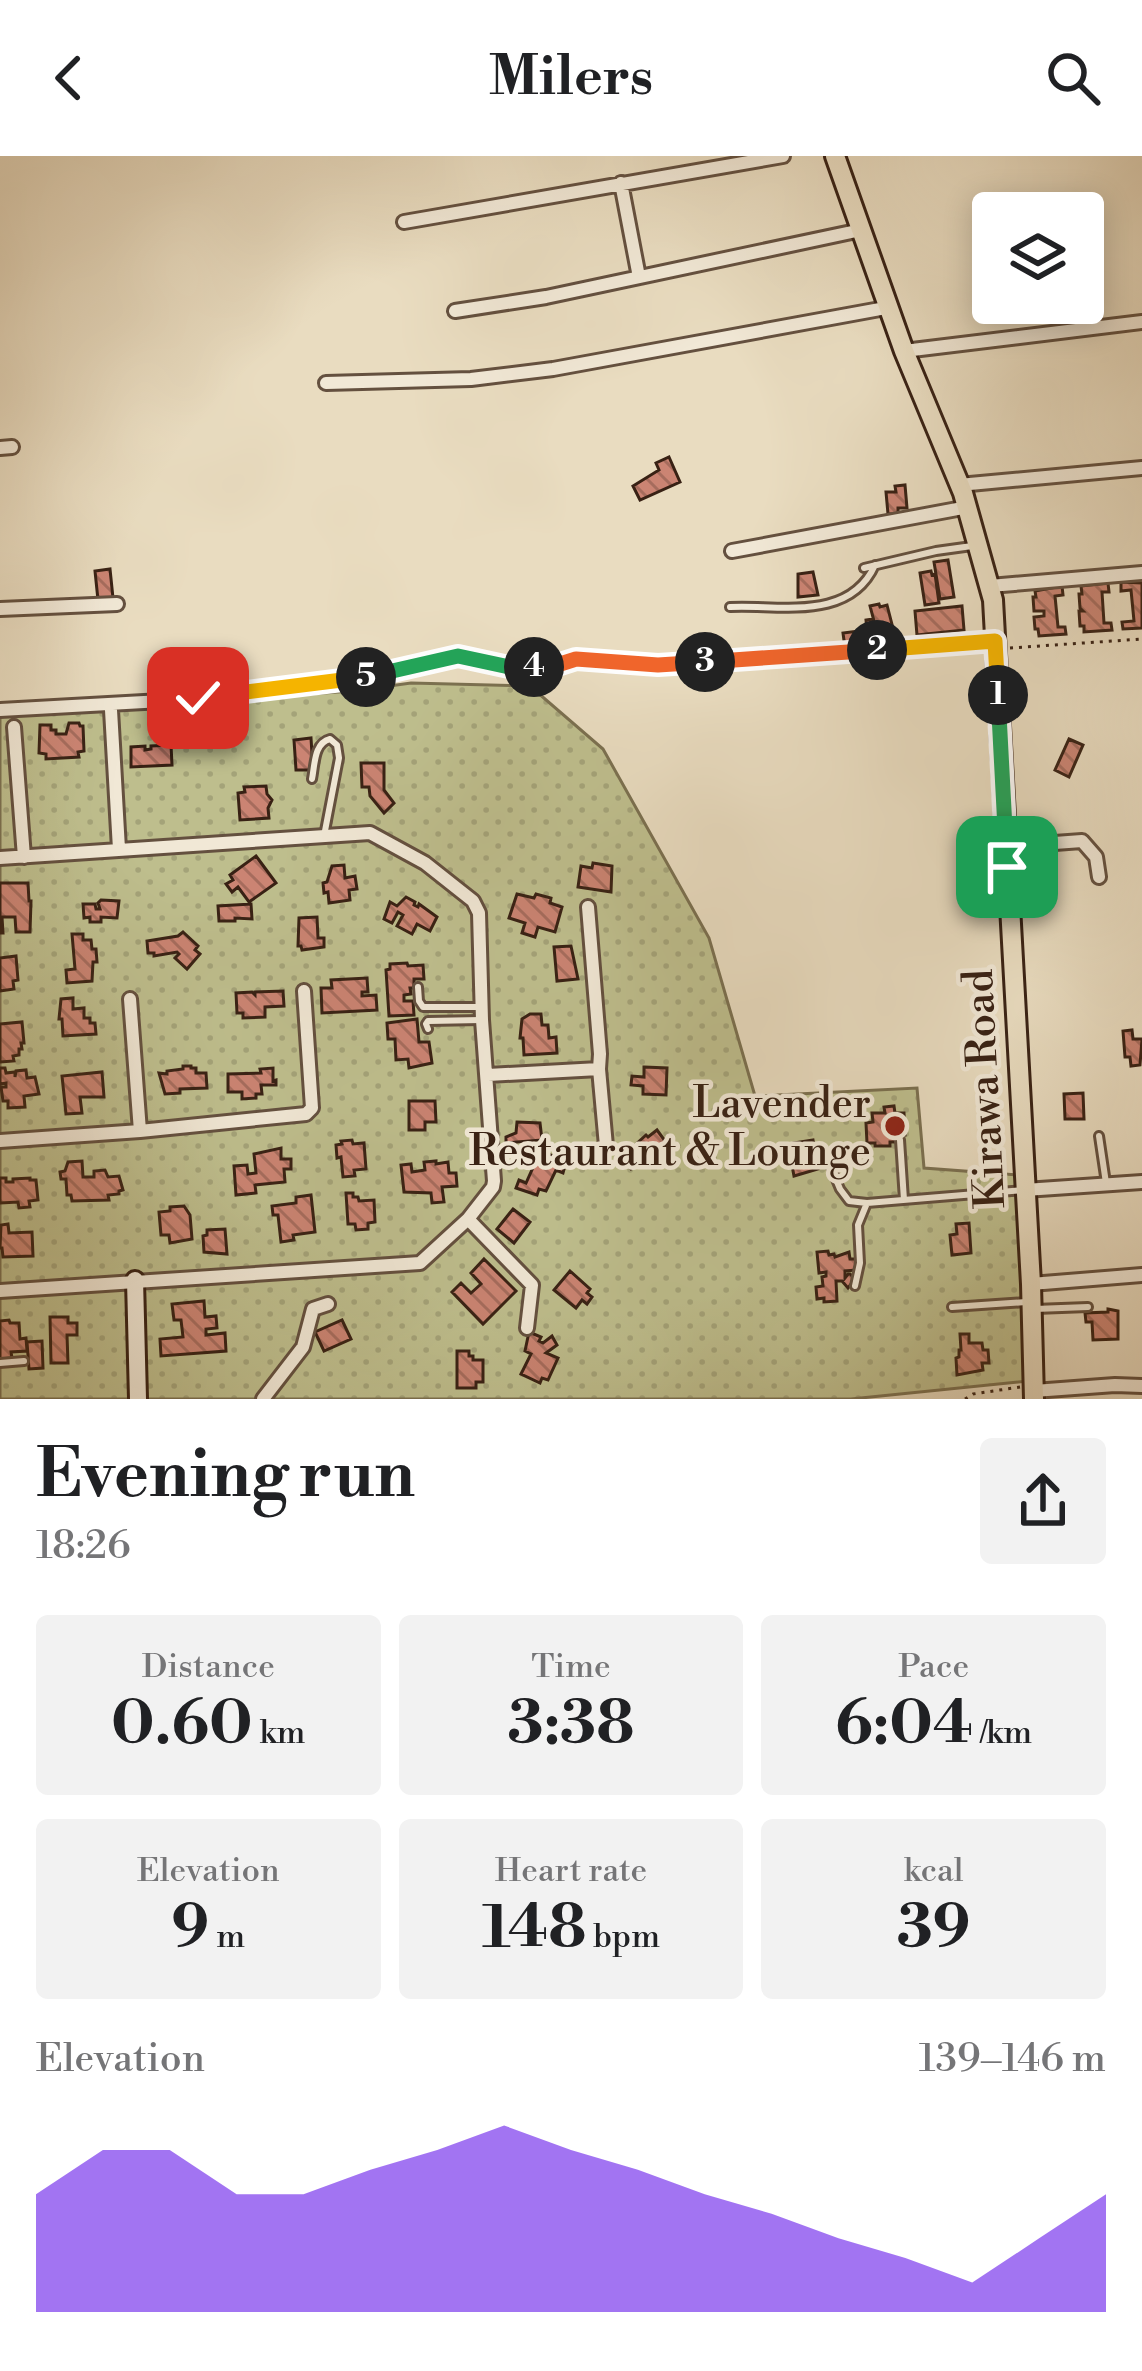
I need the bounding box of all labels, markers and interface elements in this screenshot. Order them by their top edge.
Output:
text: Milers [489,44,653,112]
icon: back [36,45,102,111]
icon: search [1040,45,1106,111]
map controls [972,192,1104,324]
button: layers [972,192,1104,324]
pin: 2 [847,620,907,680]
text: 2 [867,629,887,670]
pin: 3 [675,632,735,692]
pin: 4 [504,637,564,697]
text: 3 [695,641,715,682]
text: 4 [523,646,545,687]
pin [147,647,249,749]
pin: 5 [336,647,396,707]
text: 5 [356,656,376,697]
icon: check [165,665,231,731]
pin: 1 [968,665,1028,725]
text: 1 [990,674,1006,715]
pin [956,816,1058,918]
icon: arrive [974,834,1040,900]
street label: Kirawa Road [953,968,1018,1210]
place label: Lavender Restaurant & Lounge [469,1078,871,1180]
marker: Lavender Restaurant & Lounge [882,1113,908,1139]
text: Evening run [36,1435,415,1518]
button: share [980,1438,1106,1564]
text: 18:26 [36,1522,131,1571]
text: Distance [142,1647,275,1688]
text: Time [531,1647,611,1688]
text: Pace [898,1647,969,1688]
text: 0.60 [111,1688,253,1763]
text: 3:38 [508,1688,634,1763]
text: 6:04 [835,1688,973,1763]
text: km [253,1713,306,1754]
text: /km [973,1713,1032,1754]
text: Elevation [137,1851,280,1892]
text: Heart rate [495,1851,647,1892]
text: kcal [904,1851,964,1892]
text: 9 [172,1892,209,1967]
text: 148 [482,1892,586,1967]
text: 39 [897,1892,971,1967]
text: m [209,1917,245,1958]
text: bpm [586,1917,660,1958]
text: Elevation [36,2035,205,2084]
text: 139–146 m [919,2035,1106,2084]

